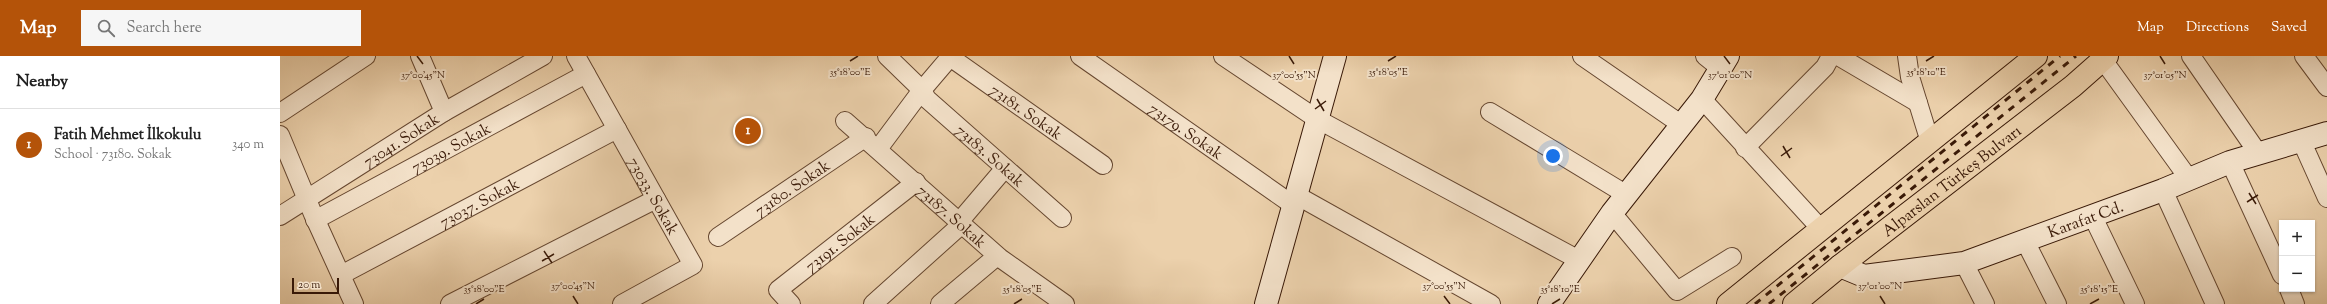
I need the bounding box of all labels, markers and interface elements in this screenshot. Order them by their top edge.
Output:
search box [81,10,361,46]
text: Map [20,15,57,42]
icon: search [95,17,117,39]
text: Search here [127,18,202,39]
text: Map [2137,18,2164,38]
text: Directions [2186,18,2249,38]
text: Saved [2271,18,2307,38]
text: 35°18'00"E [829,65,871,80]
text: 35°18'05"E [1368,65,1408,80]
text: 35°18'10"E [1906,65,1946,80]
text: 37°00'45"N [401,68,445,83]
text: 37°00'55"N [1272,68,1316,83]
text: 37°01'00"N [1708,68,1752,83]
text: 37°01'05"N [2143,68,2187,83]
text: Nearby [16,70,68,94]
street label: 73181. Sokak [984,80,1067,147]
street label: 73179. Sokak [1143,98,1227,167]
street label: 73041. Sokak [360,109,445,174]
pin: 1 [735,116,761,146]
street label: 73039. Sokak [408,118,496,180]
street label: 73183. Sokak [950,120,1029,194]
street label: Alparslan Türkeş Bulvarı [1878,121,2028,243]
text: Fatih Mehmet İlkokulu [54,125,202,146]
text: 1 [27,136,31,154]
text: 340 m [232,136,264,154]
text: School · 73180. Sokak [54,146,172,164]
your location [1543,146,1563,166]
street label: 73033. Sokak [621,154,683,240]
street label: 73180. Sokak [751,155,836,223]
street label: 73037. Sokak [436,174,524,235]
street label: 73187. Sokak [911,181,990,255]
street label: Karafat Cd. [2045,196,2127,245]
street label: 73191. Sokak [801,209,881,279]
map controls [2279,220,2315,292]
button: + [2279,220,2315,256]
button: − [2279,256,2315,292]
scale bar [292,276,339,295]
text: 20 m [298,277,320,293]
text: 37°00'45"N [551,279,595,294]
text: 37°00'55"N [1422,279,1466,294]
text: 37°01'00"N [1858,279,1902,294]
text: 35°18'00"E [463,282,505,297]
text: 35°18'05"E [1002,282,1042,297]
text: 35°18'10"E [1540,282,1580,297]
text: 35°18'15"E [2080,282,2118,297]

